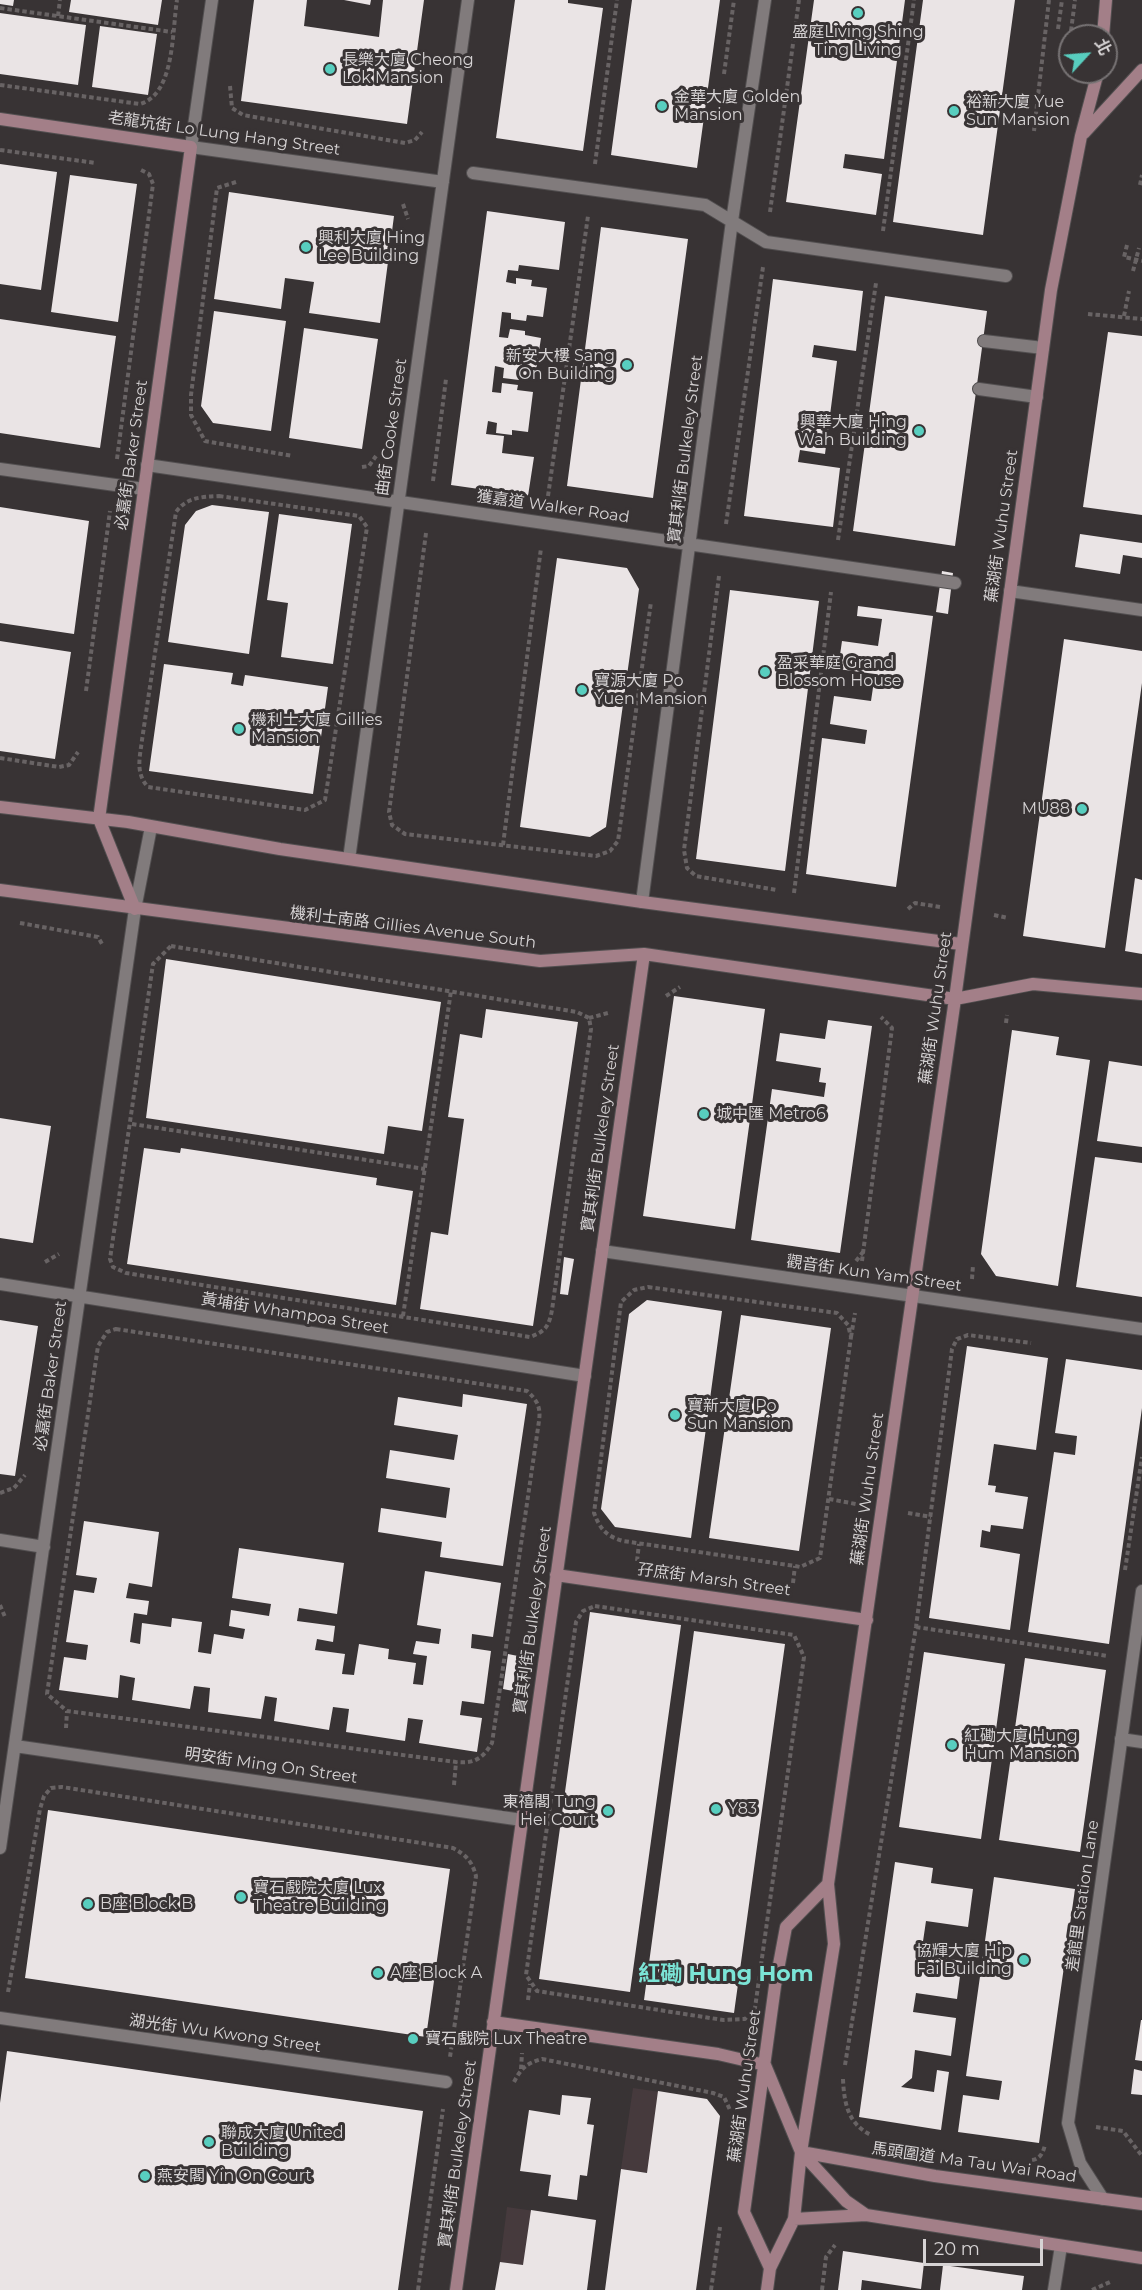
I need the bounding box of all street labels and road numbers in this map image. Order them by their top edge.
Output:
street label: 老龍坑街 Lo Lung Hang Street [107,108,341,160]
street label: 寶其利街 Bulkeley Street [665,354,707,544]
street label: 曲街 Cooke Street [373,357,411,497]
street label: 必嘉街 Baker Street [112,379,152,531]
street label: 蕪湖街 Wuhu Street [982,448,1022,604]
street label: 獲嘉道 Walker Road [475,487,631,527]
street label: 機利士南路 Gillies Avenue South [289,903,537,953]
street label: 蕪湖街 Wuhu Street [916,930,956,1086]
street label: 寶其利街 Bulkeley Street [578,1043,624,1233]
street label: 觀音街 Kun Yam Street [785,1252,963,1296]
street label: 黃埔街 Whampoa Street [200,1290,390,1338]
street label: 必嘉街 Baker Street [31,1300,71,1452]
street label: 蕪湖街 Wuhu Street [848,1411,888,1567]
street label: 寶其利街 Bulkeley Street [510,1525,556,1715]
street label: 孖庶街 Marsh Street [636,1560,792,1600]
street label: 明安街 Ming On Street [183,1744,359,1788]
street label: 差館里 Station Lane [1063,1819,1103,1973]
street label: 蕪湖街 Wuhu Street [725,2008,765,2164]
street label: 湖光街 Wu Kwong Street [128,2011,322,2057]
street label: 寶其利街 Bulkeley Street [435,2059,481,2249]
street label: 馬頭圍道 Ma Tau Wai Road [870,2139,1078,2187]

